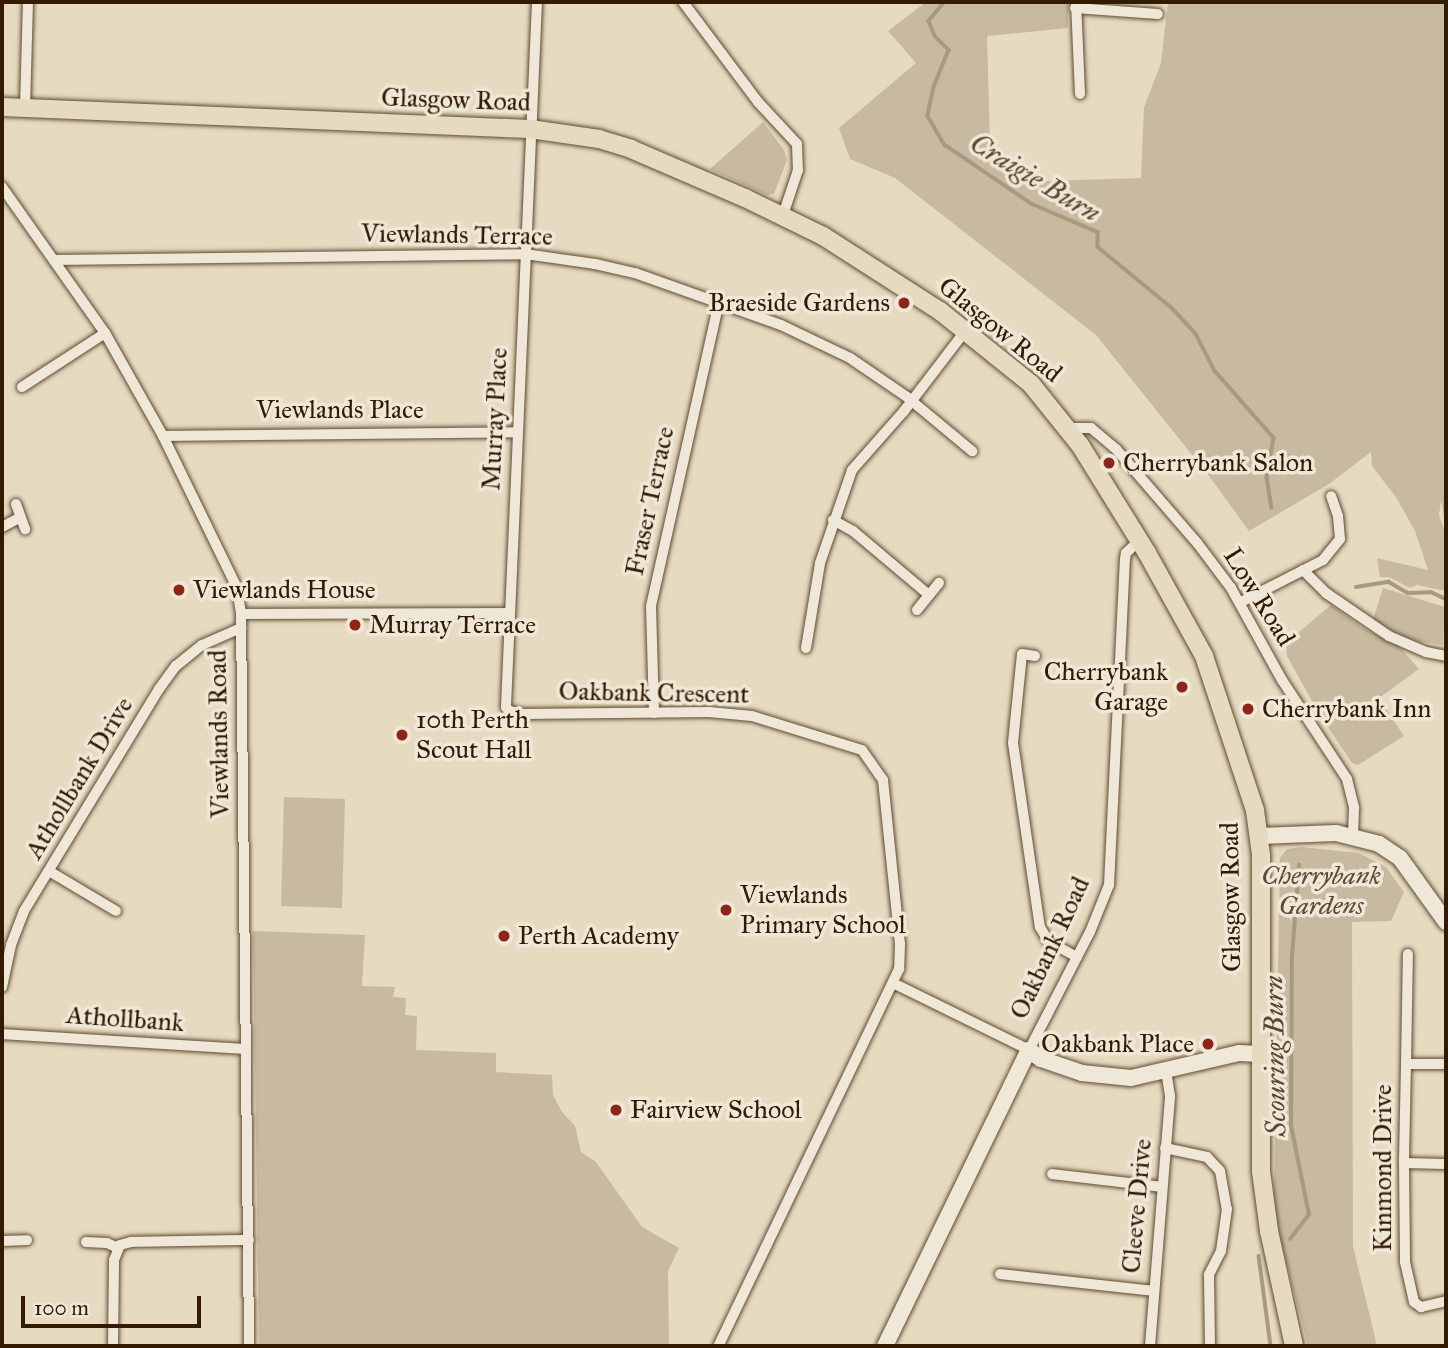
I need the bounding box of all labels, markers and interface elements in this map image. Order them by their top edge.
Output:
street label: Glasgow Road [381,82,531,118]
water label: Craigie Burn [964,126,1106,230]
street label: Viewlands Terrace [361,218,553,252]
street label: Glasgow Road [932,271,1068,389]
place label: Braeside Gardens [708,287,890,319]
marker: Braeside Gardens [896,295,912,311]
street label: Murray Place [476,347,514,491]
street label: Viewlands Place [256,394,424,426]
street label: Fraser Terrace [619,424,681,578]
place label: Cherrybank Salon [1123,447,1313,479]
marker: Cherrybank Salon [1101,455,1117,471]
street label: Low Road [1217,542,1301,652]
place label: Viewlands House [193,574,376,606]
marker: Viewlands House [171,582,187,598]
place label: Murray Terrace [369,609,536,641]
marker: Murray Terrace [347,617,363,633]
street label: Viewlands Road [202,650,236,818]
place label: Cherrybank Garage [1044,656,1168,718]
street label: Oakbank Crescent [558,676,750,710]
marker: Cherrybank Garage [1174,679,1190,695]
street label: Athollbank Drive [18,691,140,865]
place label: Cherrybank Inn [1262,693,1431,725]
marker: Cherrybank Inn [1240,701,1256,717]
place label: 10th Perth Scout Hall [416,704,531,766]
marker: 10th Perth Scout Hall [394,727,410,743]
street label: Glasgow Road [1214,822,1248,972]
park label: Cherrybank Gardens [1261,860,1381,922]
street label: Oakbank Road [1003,872,1097,1024]
place label: Viewlands Primary School [740,879,906,940]
marker: Viewlands Primary School [718,902,734,918]
place label: Perth Academy [518,920,679,952]
marker: Perth Academy [496,928,512,944]
water label: Scouring Burn [1257,975,1293,1137]
street label: Athollbank [65,999,185,1039]
place label: Oakbank Place [1041,1028,1194,1060]
marker: Oakbank Place [1200,1036,1216,1052]
street label: Kinmond Drive [1367,1084,1399,1252]
place label: Fairview School [630,1094,801,1126]
marker: Fairview School [608,1102,624,1118]
street label: Cleeve Drive [1116,1137,1158,1275]
scale bar [24,1282,205,1326]
text: 100 m [34,1295,89,1321]

